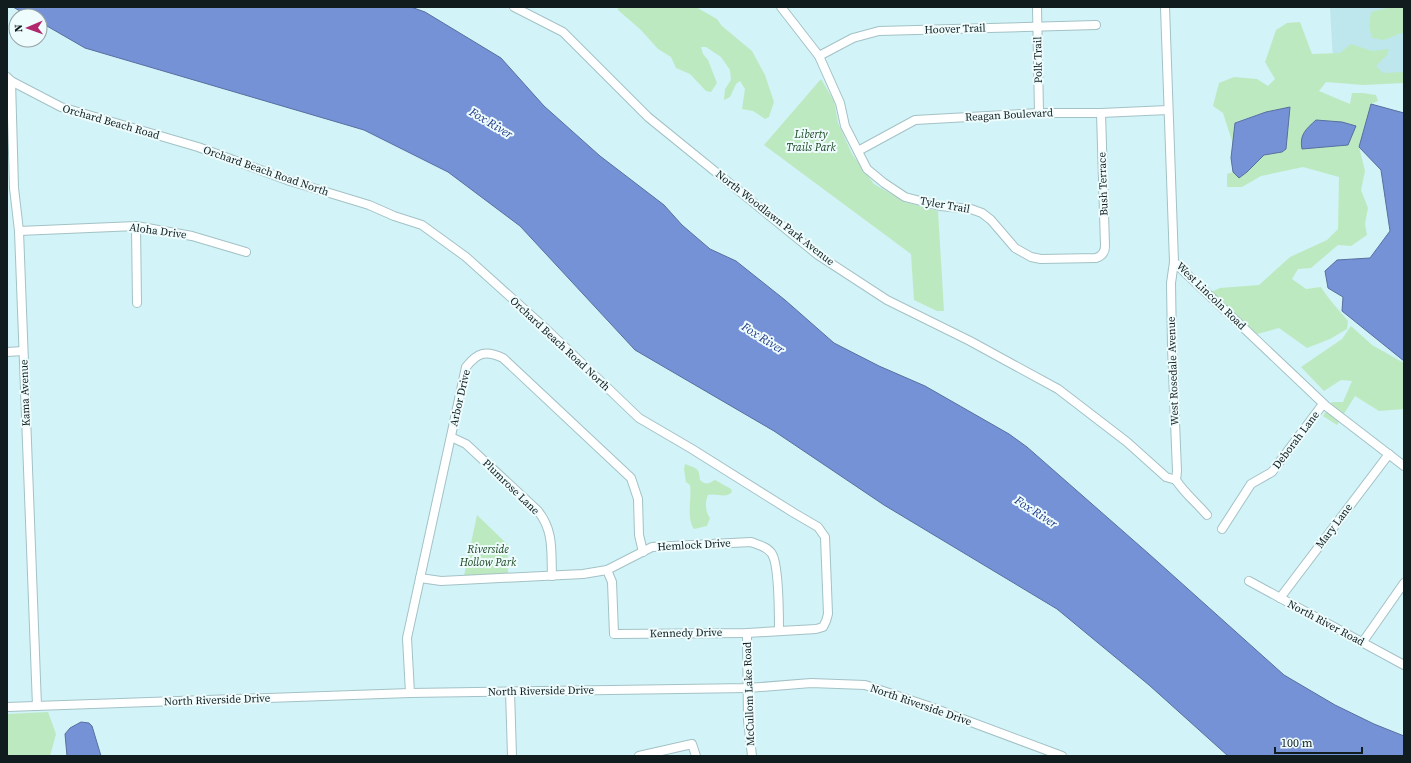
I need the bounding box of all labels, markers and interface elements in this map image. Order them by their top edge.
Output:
north arrow [8,8,48,48]
street label: Hoover Trail [924,20,986,38]
text: N [11,24,26,33]
street label: Polk Trail [1030,36,1046,84]
street label: Orchard Beach Road [61,101,162,143]
water label: Fox River [466,103,517,143]
street label: Reagan Boulevard [965,105,1054,125]
park label: Liberty Trails Park [786,127,837,155]
street label: Orchard Beach Road North [201,142,331,200]
street label: Bush Terrace [1094,151,1112,216]
street label: North Woodlawn Park Avenue [713,167,838,269]
street label: Tyler Trail [919,193,971,217]
street label: Aloha Drive [128,220,188,243]
street label: West Lincoln Road [1173,259,1250,334]
street label: Orchard Beach Road North [507,293,614,395]
street label: West Rosedale Avenue [1164,316,1182,426]
water label: Fox River [738,318,788,358]
street label: Kama Avenue [16,359,34,427]
street label: Arbor Drive [446,368,474,428]
street label: Deborah Lane [1269,407,1323,472]
street label: Plumrose Lane [479,456,543,518]
water label: Fox River [1011,492,1061,532]
street label: Mary Lane [1312,500,1356,552]
street label: Hemlock Drive [657,536,732,554]
park label: Riverside Hollow Park [459,542,517,570]
street label: North River Road [1285,596,1368,650]
street label: Kennedy Drive [650,625,723,641]
street label: McCullom Lake Road [740,641,758,746]
street label: North Riverside Drive [868,681,974,730]
street label: North Riverside Drive [488,683,595,699]
street label: North Riverside Drive [164,691,271,709]
scale bar [1275,729,1362,755]
text: 100 m [1281,735,1313,751]

